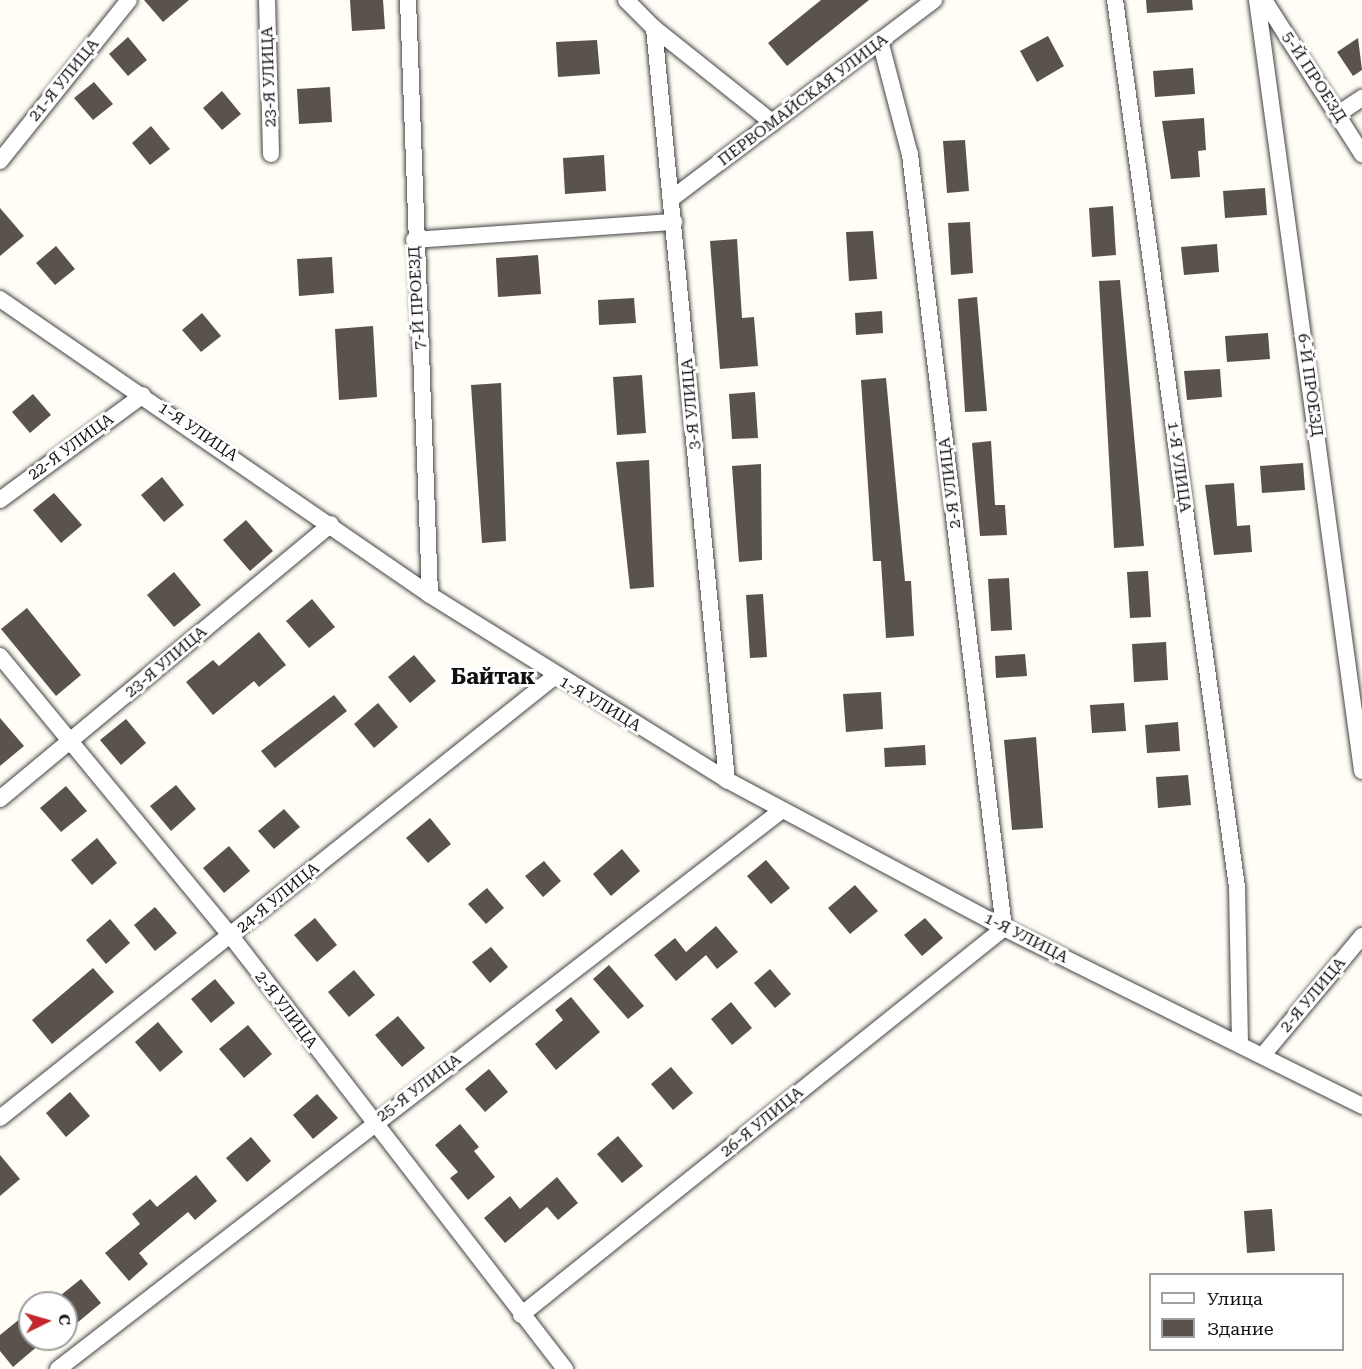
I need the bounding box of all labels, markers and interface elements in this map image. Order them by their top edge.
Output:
street label: 23-Я УЛИЦА [258,26,280,128]
street label: 5-Й ПРОЕЗД [1278,28,1350,126]
street label: ПЕРВОМАЙСКАЯ УЛИЦА [714,30,892,170]
street label: 21-Я УЛИЦА [25,35,103,125]
street label: 7-Й ПРОЕЗД [405,246,429,350]
street label: 6-Й ПРОЕЗД [1293,332,1327,438]
street label: 3-Я УЛИЦА [677,357,705,451]
street label: 1-Я УЛИЦА [155,398,241,466]
street label: 22-Я УЛИЦА [25,410,117,484]
street label: 1-Я УЛИЦА [1163,420,1195,514]
street label: 2-Я УЛИЦА [935,436,965,530]
street label: 23-Я УЛИЦА [121,622,211,702]
district label: Байтак [451,664,535,690]
street label: 1-Я УЛИЦА [556,672,644,736]
street label: 24-Я УЛИЦА [233,859,323,937]
street label: 1-Я УЛИЦА [981,909,1071,967]
street label: 2-Я УЛИЦА [1276,954,1350,1036]
street label: 2-Я УЛИЦА [251,968,321,1052]
street label: 25-Я УЛИЦА [373,1050,465,1126]
street label: 26-Я УЛИЦА [717,1083,807,1161]
legend [1149,1273,1344,1351]
text: Улица [1207,1288,1263,1309]
north arrow [18,1291,78,1351]
text: С [54,1313,74,1326]
text: Здание [1207,1318,1274,1339]

